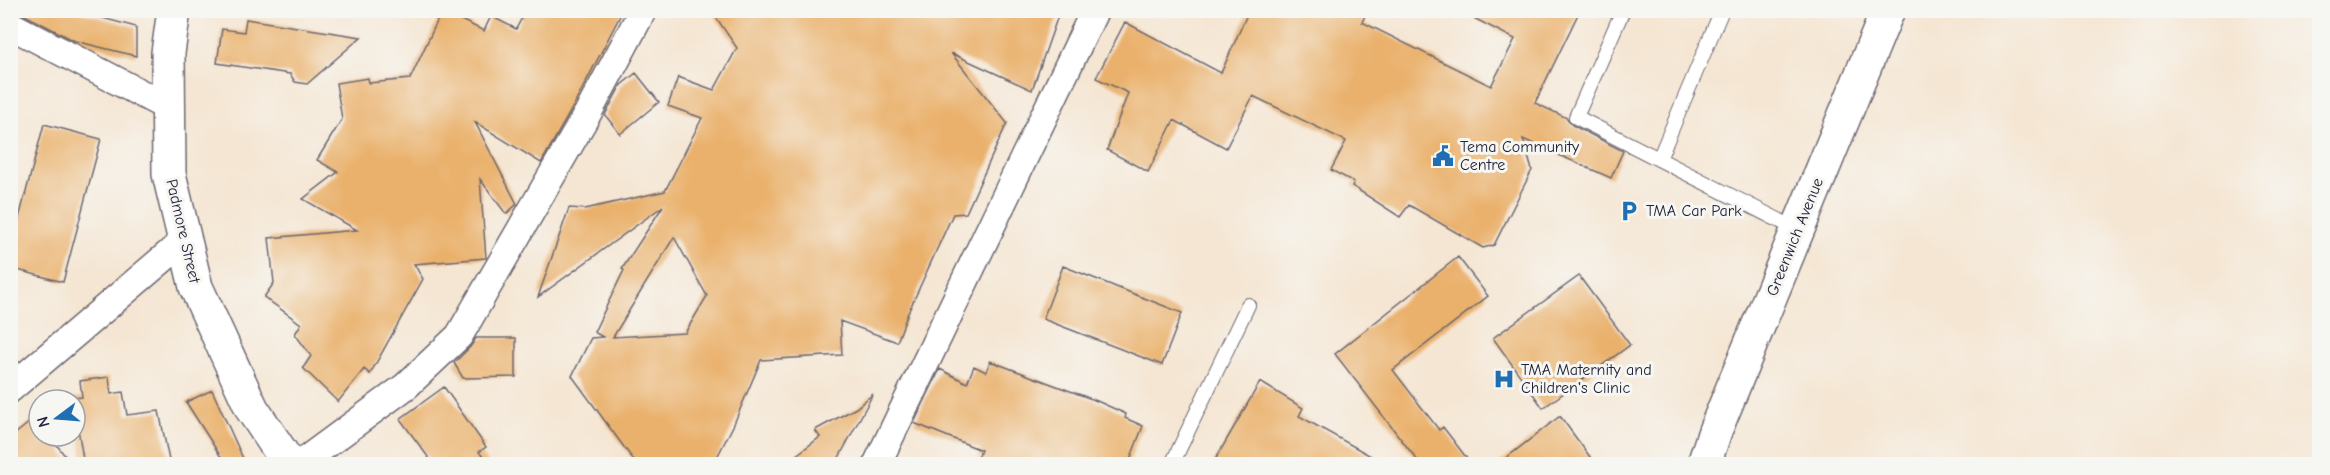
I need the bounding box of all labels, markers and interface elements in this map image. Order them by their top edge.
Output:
place label: Tema Community Centre [1460,138,1580,174]
public building icon: Tema Community Centre [1431,144,1455,168]
street label: Greenwich Avenue [1763,175,1827,299]
street label: Padmore Street [162,177,204,285]
parking icon: TMA Car Park [1617,199,1641,223]
place label: TMA Car Park [1646,202,1742,220]
place label: TMA Maternity and Children's Clinic [1521,361,1652,397]
hospital icon: TMA Maternity and Children's Clinic [1492,367,1516,391]
north arrow [27,388,87,448]
text: N [33,414,54,429]

